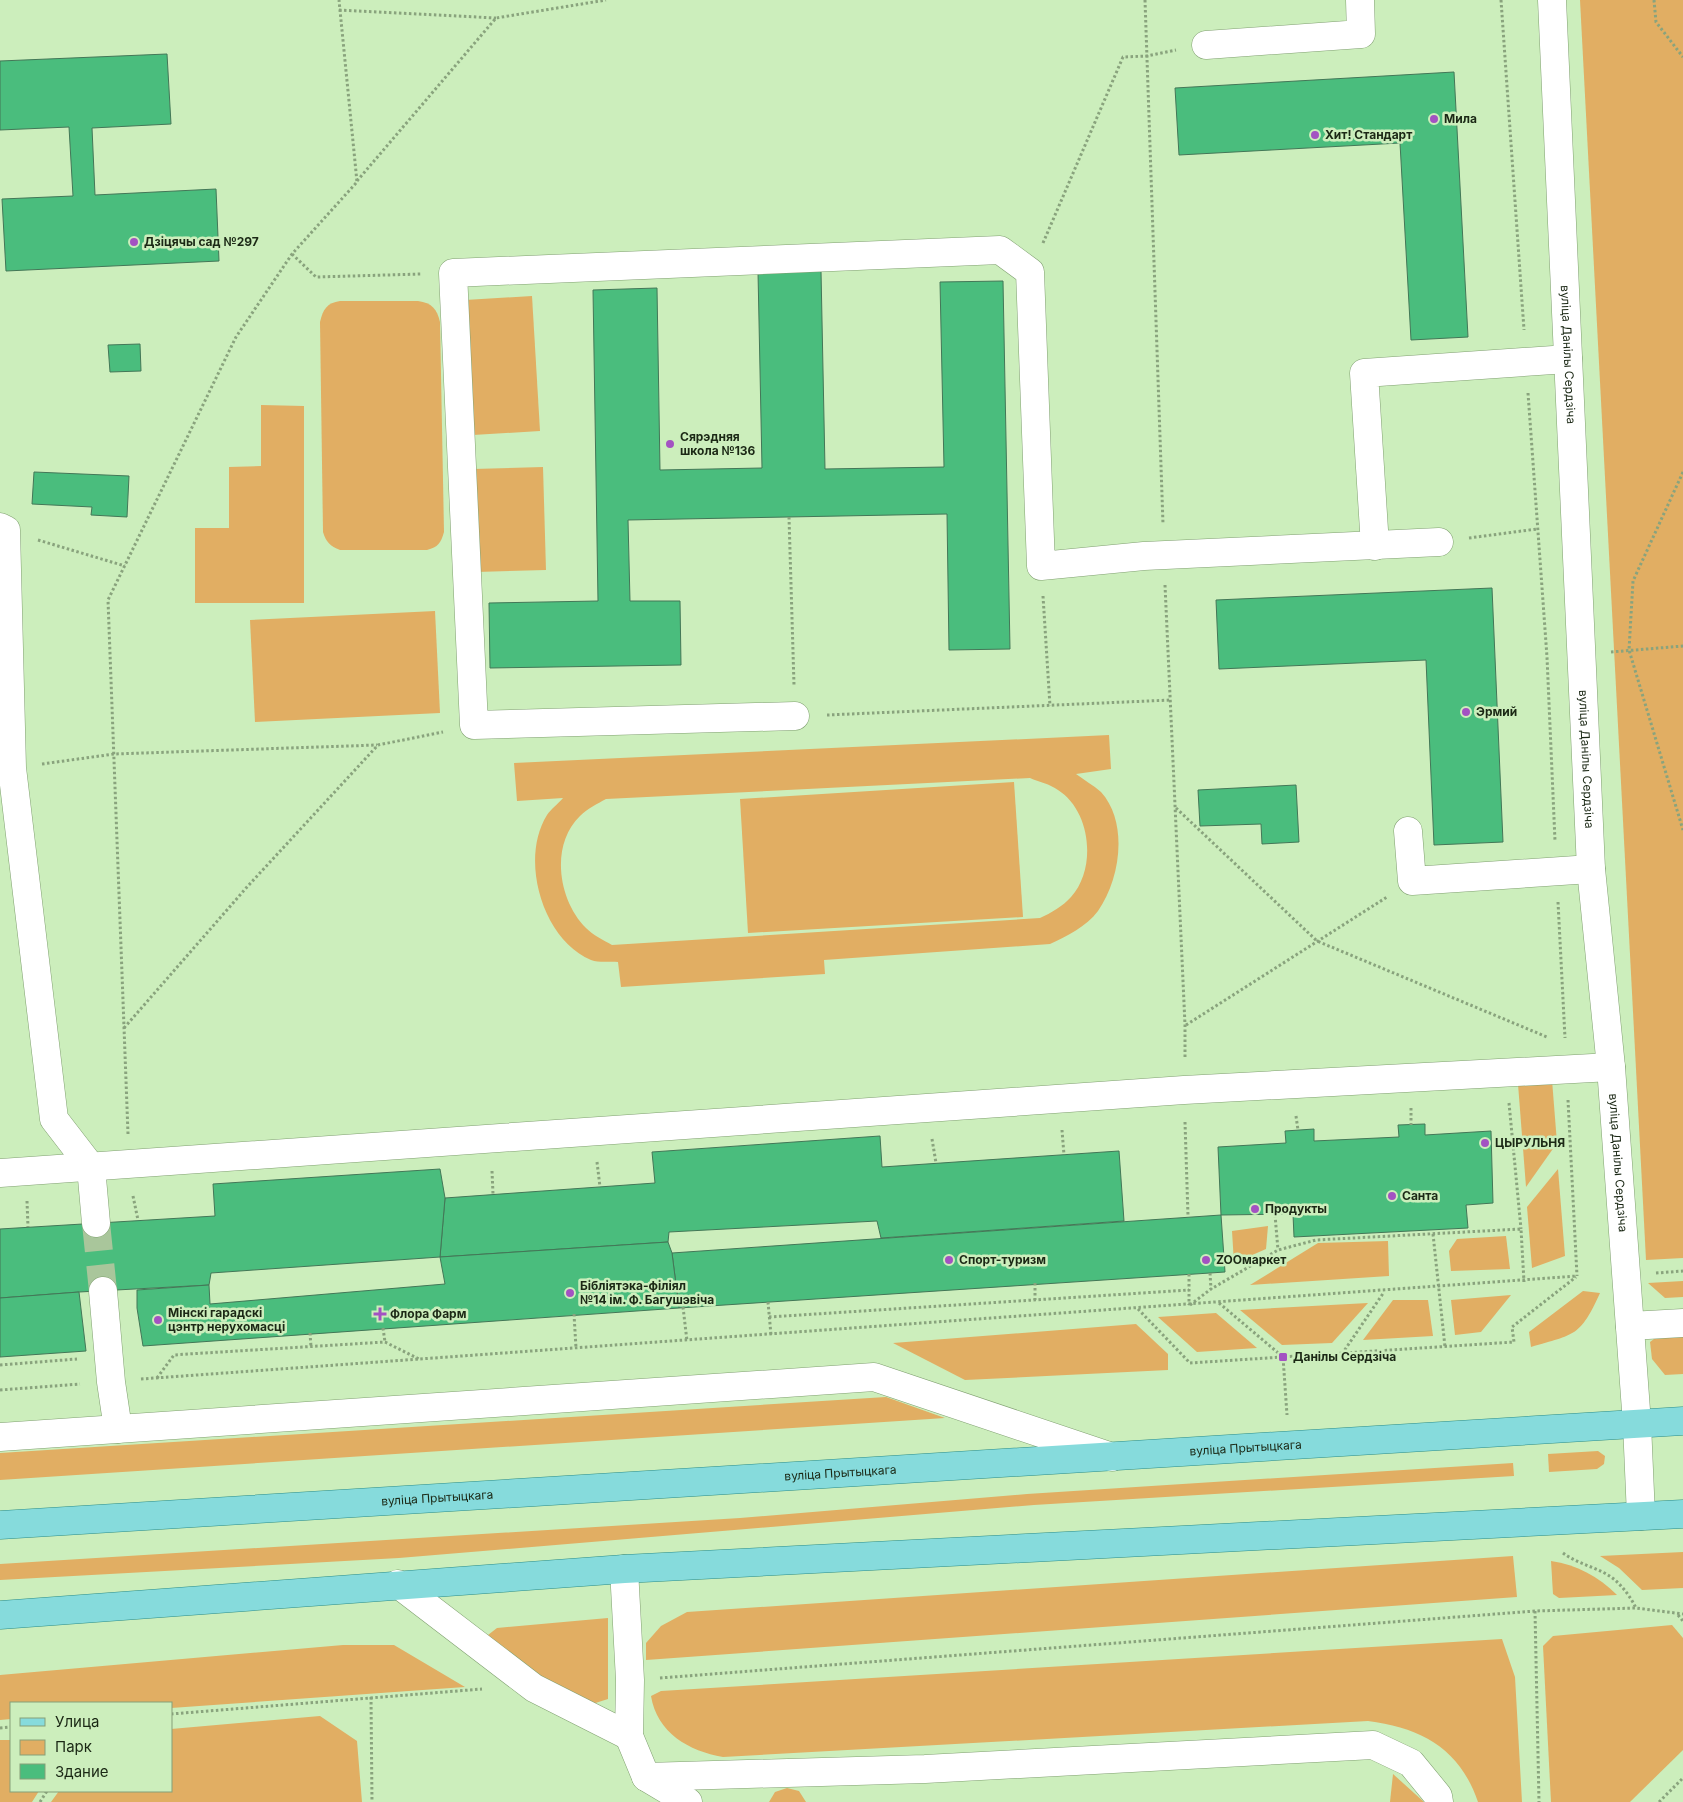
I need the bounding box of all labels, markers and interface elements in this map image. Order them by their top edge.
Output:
place label: Мила [1444,111,1477,126]
marker: Мила [1428,113,1440,125]
place label: Хит! Стандарт [1325,127,1412,142]
marker: Хит! Стандарт [1309,129,1321,141]
place label: Дзіцячы сад №297 [144,234,259,249]
marker: Дзіцячы сад №297 [128,236,140,248]
street label: вуліца Данілы Сердзіча [1558,285,1579,424]
place label: Сярэдняя школа №136 [680,429,756,458]
marker: Сярэдняя школа №136 [664,438,676,450]
street label: вуліца Данілы Сердзіча [1576,689,1597,829]
place label: Эрмий [1476,704,1517,719]
marker: Эрмий [1460,706,1472,718]
street label: вуліца Данілы Сердзіча [1606,1093,1631,1233]
place label: ЦЫРУЛЬНЯ [1495,1135,1565,1150]
marker: ЦЫРУЛЬНЯ [1479,1137,1491,1149]
place label: Санта [1402,1188,1438,1203]
marker: Санта [1386,1190,1398,1202]
place label: Продукты [1265,1201,1327,1216]
marker: Продукты [1249,1203,1261,1215]
place label: Спорт-туризм [959,1252,1046,1267]
place label: ZOOмаркет [1216,1252,1286,1267]
marker: Спорт-туризм [943,1254,955,1266]
marker: ZOOмаркет [1200,1254,1212,1266]
place label: Бібліятэка-філіял №14 ім. Ф. Багушэвіча [580,1278,714,1307]
marker: Бібліятэка-філіял №14 ім. Ф. Багушэвіча [564,1287,576,1299]
place label: Мінскі гарадскі цэнтр нерухомасці [168,1305,285,1334]
place label: Флора Фарм [390,1306,466,1321]
marker: Флора Фарм [374,1308,386,1320]
marker: Мінскі гарадскі цэнтр нерухомасці [152,1314,164,1326]
place label: Данілы Сердзіча [1293,1349,1396,1364]
marker: Данілы Сердзіча [1277,1351,1289,1363]
street label: вуліца Прытыцкага [1189,1437,1302,1458]
street label: вуліца Прытыцкага [784,1462,897,1484]
street label: вуліца Прытыцкага [381,1487,494,1508]
legend [10,1702,172,1792]
text: Улица [55,1712,99,1731]
text: Парк [55,1737,92,1756]
text: Здание [55,1762,109,1781]

